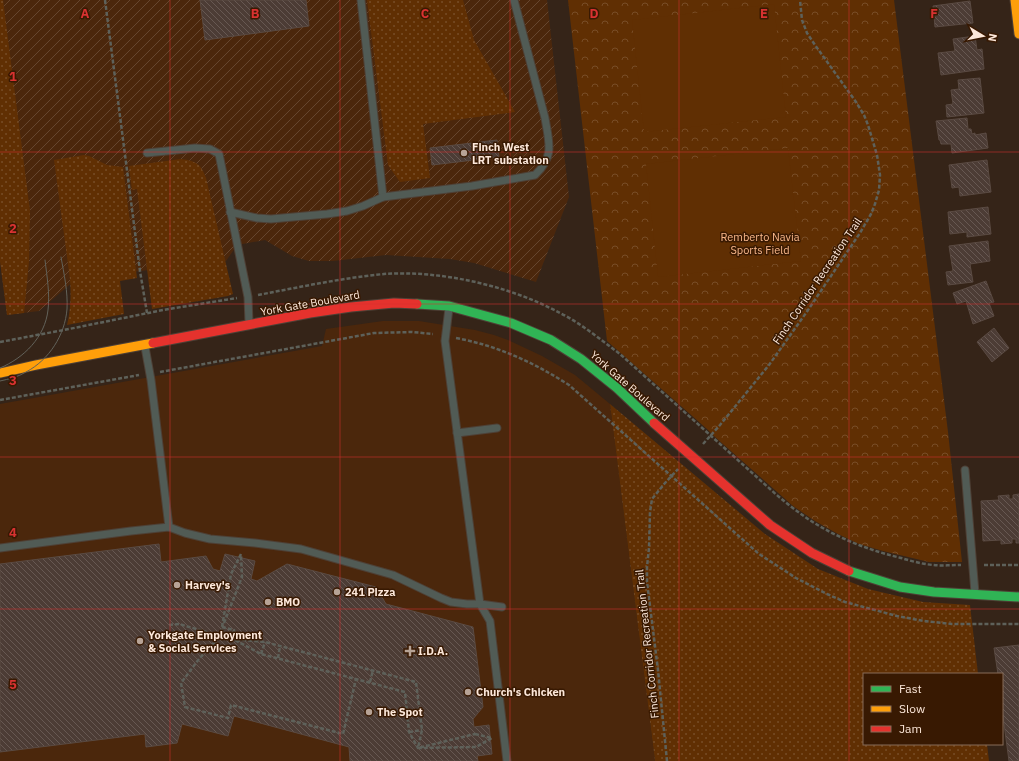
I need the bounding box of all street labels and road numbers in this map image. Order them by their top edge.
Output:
street label: Finch Corridor Recreation Trail [769,215,865,347]
street label: York Gate Boulevard [259,287,361,319]
street label: York Gate Boulevard [587,348,673,424]
street label: Finch Corridor Recreation Trail [632,569,662,719]

